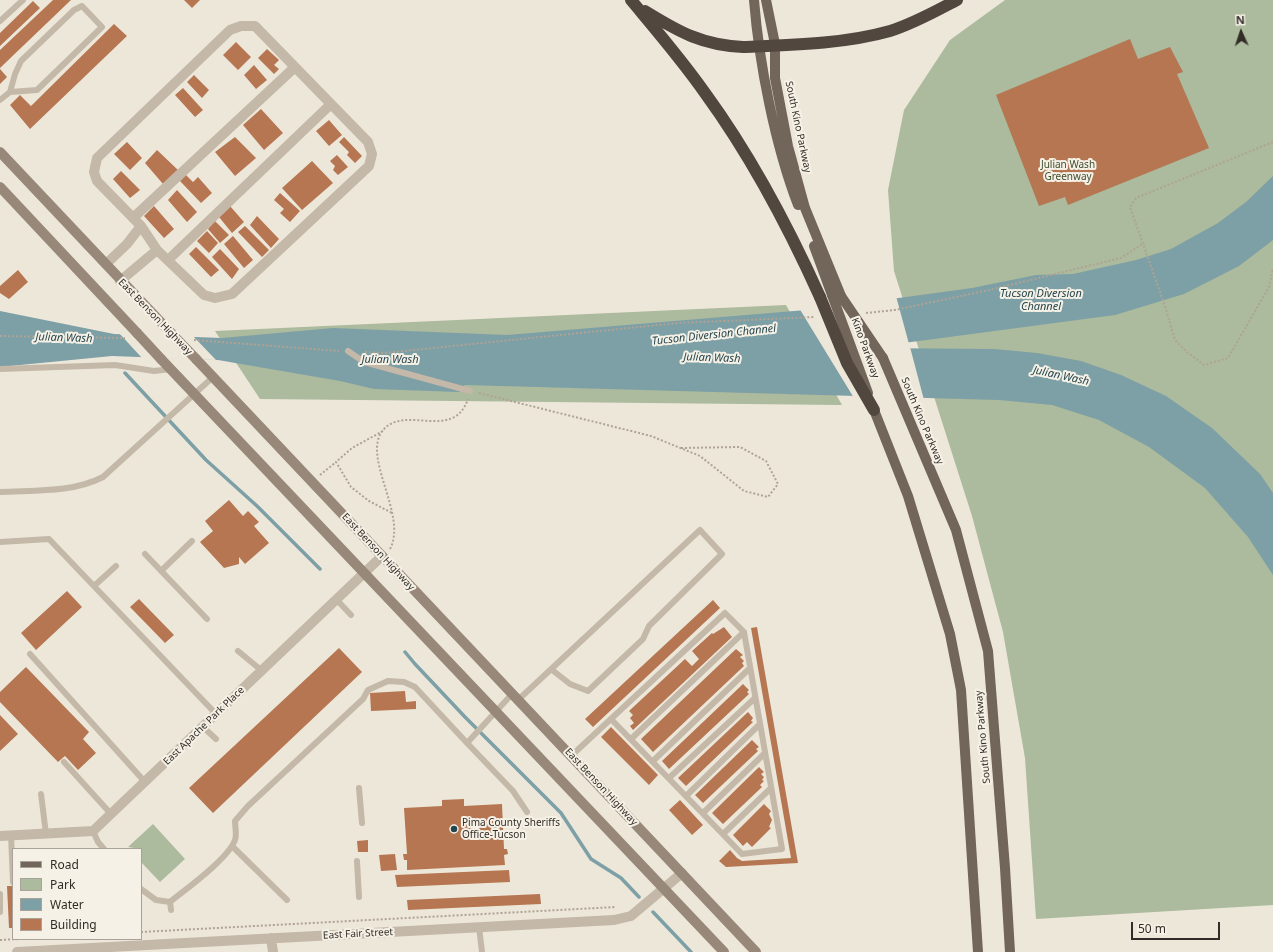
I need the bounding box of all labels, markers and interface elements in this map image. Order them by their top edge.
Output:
north arrow [1221,12,1261,52]
text: N [1235,12,1245,27]
street label: South Kino Parkway [782,80,814,174]
park label: Julian Wash Greenway [1041,159,1095,182]
street label: East Benson Highway [116,277,194,357]
water label: Tucson Diversion Channel [1000,287,1082,313]
street label: Kino Parkway [849,316,881,380]
water label: Tucson Diversion Channel [651,322,777,348]
water label: Julian Wash [35,330,93,346]
water label: Julian Wash [683,350,741,366]
water label: Julian Wash [361,353,419,367]
water label: Julian Wash [1032,364,1090,388]
street label: South Kino Parkway [898,376,946,466]
street label: East Benson Highway [339,511,417,593]
street label: East Apache Park Place [161,684,247,768]
street label: South Kino Parkway [973,690,993,784]
street label: East Benson Highway [562,746,640,828]
place label: Pima County Sheriffs Office-Tucson [462,817,560,840]
marker: Pima County Sheriffs Office-Tucson [449,824,459,834]
legend [12,848,142,940]
text: Road [50,856,79,873]
text: Park [50,876,75,893]
text: Water [50,896,84,913]
scale bar [1133,914,1222,940]
text: Building [50,916,97,933]
text: 50 m [1138,920,1166,937]
street label: East Fair Street [323,926,393,942]

